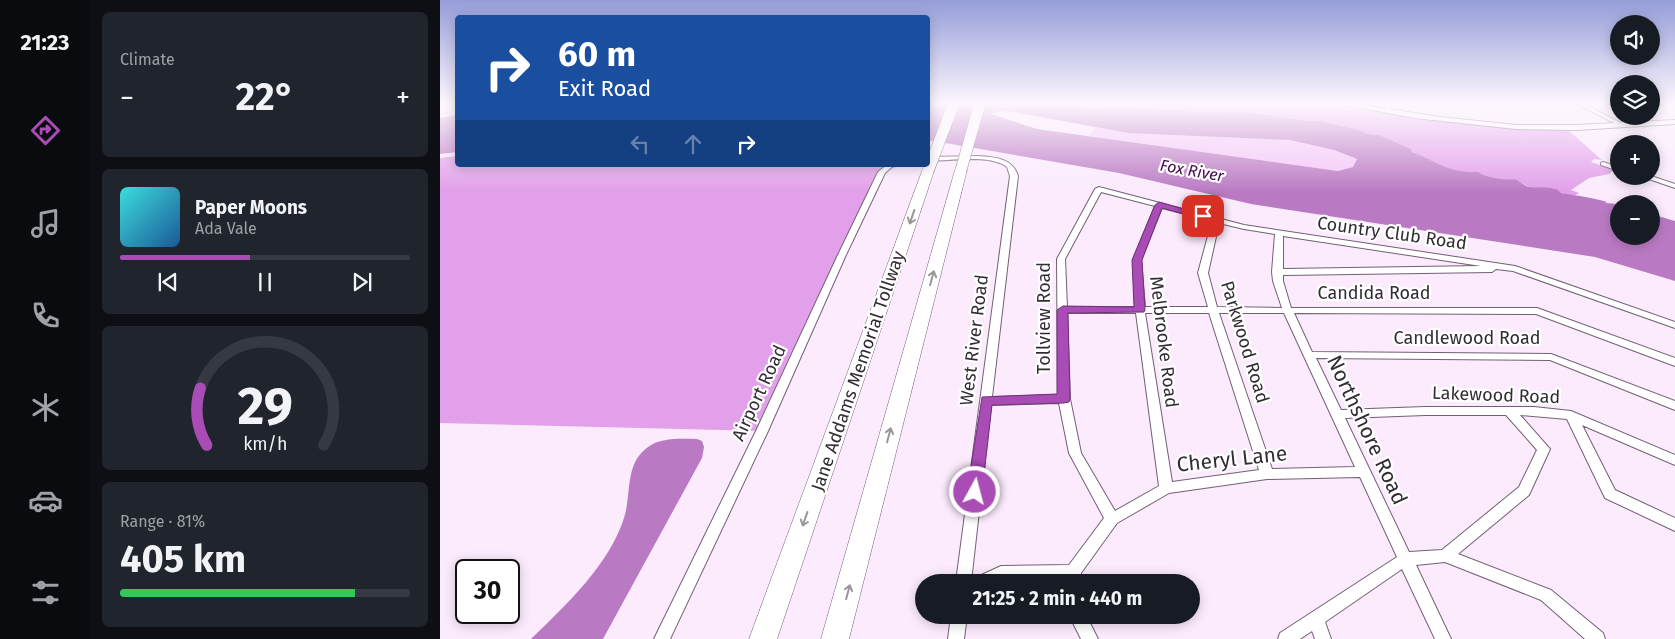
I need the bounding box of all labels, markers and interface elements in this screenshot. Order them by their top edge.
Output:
map controls [1610,15,1660,245]
button: sound [1610,15,1660,65]
text: 21:23 [20,29,70,56]
text: 60 m [558,33,636,75]
icon: right [475,35,540,100]
text: Climate [120,50,175,69]
text: 22° [235,74,295,120]
text: Exit Road [558,75,651,102]
button: layers [1610,75,1660,125]
text: − [120,81,134,114]
text: + [396,81,410,114]
icon: directions [28,113,63,148]
icon: left [626,130,654,158]
icon: ahead [679,130,707,158]
icon: right [732,130,760,158]
button: + [1610,135,1660,185]
water label: Fox River [1159,156,1226,186]
pin [1182,195,1224,237]
button: − [1610,195,1660,245]
text: Paper Moons [195,196,307,219]
icon: arrive [1189,202,1217,230]
icon: music [28,206,63,241]
one-way arrow [907,209,916,224]
street label: Country Club Road [1316,212,1468,254]
text: Ada Vale [195,219,257,238]
street label: Jane Addams Memorial Tollway [806,248,910,494]
street label: Tollview Road [1033,262,1055,374]
icon: previous [154,268,182,296]
icon: pause [251,268,279,296]
icon: next [348,268,376,296]
one-way arrow [928,270,937,286]
street label: West River Road [955,273,993,407]
street label: Melbrooke Road [1145,275,1183,409]
street label: Parkwood Road [1216,278,1274,406]
street label: Candida Road [1318,282,1430,304]
icon: phone [28,298,63,333]
street label: Candlewood Road [1394,327,1540,349]
street label: Airport Road [727,342,791,444]
street label: Northshore Road [1321,351,1413,509]
text: 29 [237,375,293,438]
street label: Lakewood Road [1431,382,1561,408]
icon: climate [28,390,63,425]
one-way arrow [885,427,895,443]
text: km/h [243,433,287,455]
street label: Cheryl Lane [1175,440,1289,478]
position arrow [948,465,1000,517]
icon: car [28,483,63,518]
one-way arrow [800,511,810,527]
text: Range · 81% [120,512,205,531]
text: 405 km [120,536,246,582]
speed limit sign: 30 [455,559,520,624]
icon: filters [28,575,63,610]
one-way arrow [843,584,853,600]
text: 21:25 · 2 min · 440 m [973,587,1142,610]

